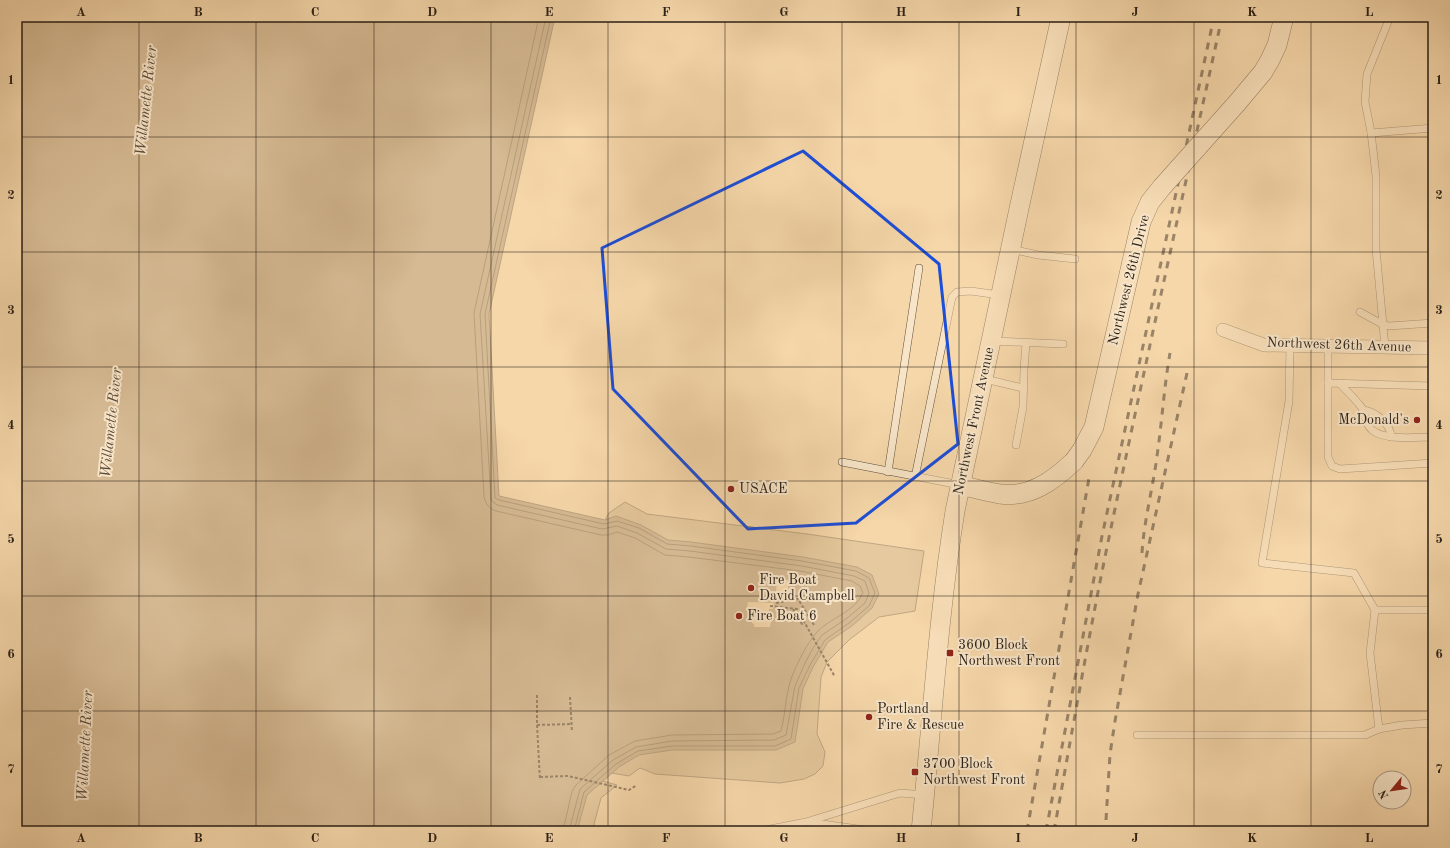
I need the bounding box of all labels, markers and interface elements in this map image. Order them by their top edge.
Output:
text: A [76,6,86,19]
text: B [193,6,203,19]
text: C [311,6,319,19]
text: D [427,6,437,19]
text: E [545,6,554,19]
text: F [662,6,671,19]
text: G [779,6,789,19]
text: H [896,6,907,19]
text: I [1015,6,1021,19]
text: J [1131,6,1139,19]
text: K [1247,6,1257,19]
text: L [1365,6,1374,19]
water label: Willamette River [134,44,160,157]
text: 1 [7,74,15,87]
text: 1 [1435,74,1443,87]
text: 2 [7,189,15,202]
text: 2 [1435,189,1443,202]
street label: Northwest 26th Drive [1106,213,1152,347]
text: 3 [7,304,15,317]
text: 3 [1435,304,1443,317]
street label: Northwest 26th Avenue [1266,335,1412,355]
street label: Northwest Front Avenue [952,346,996,496]
water label: Willamette River [99,366,125,479]
place label: McDonald's [1338,413,1409,427]
marker: McDonald's [1412,415,1422,425]
text: 4 [7,419,15,432]
text: 4 [1435,419,1443,432]
place label: USACE [739,482,787,496]
marker: USACE [726,484,736,494]
text: 5 [7,533,15,546]
text: 5 [1435,533,1443,546]
place label: Fire Boat David Campbell [759,573,855,603]
marker: Fire Boat David Campbell [746,583,756,593]
place label: Fire Boat 6 [747,609,817,623]
marker: Fire Boat 6 [734,611,744,621]
place label: 3600 Block Northwest Front [958,638,1060,668]
text: 6 [7,648,15,661]
marker: 3600 Block Northwest Front [945,648,955,658]
text: 6 [1435,648,1443,661]
water label: Willamette River [76,690,96,802]
place label: Portland Fire & Rescue [877,702,964,732]
marker: Portland Fire & Rescue [864,712,874,722]
place label: 3700 Block Northwest Front [923,757,1025,787]
text: 7 [7,763,15,776]
text: 7 [1435,763,1443,776]
marker: 3700 Block Northwest Front [910,767,920,777]
north arrow [1372,770,1412,810]
text: N [1377,787,1391,800]
text: A [76,832,86,845]
text: B [193,832,203,845]
text: C [311,832,319,845]
text: D [427,832,437,845]
text: E [545,832,554,845]
text: F [662,832,671,845]
text: G [779,832,789,845]
text: H [896,832,907,845]
text: I [1015,832,1021,845]
text: J [1131,832,1139,845]
text: K [1247,832,1257,845]
text: L [1365,832,1374,845]

